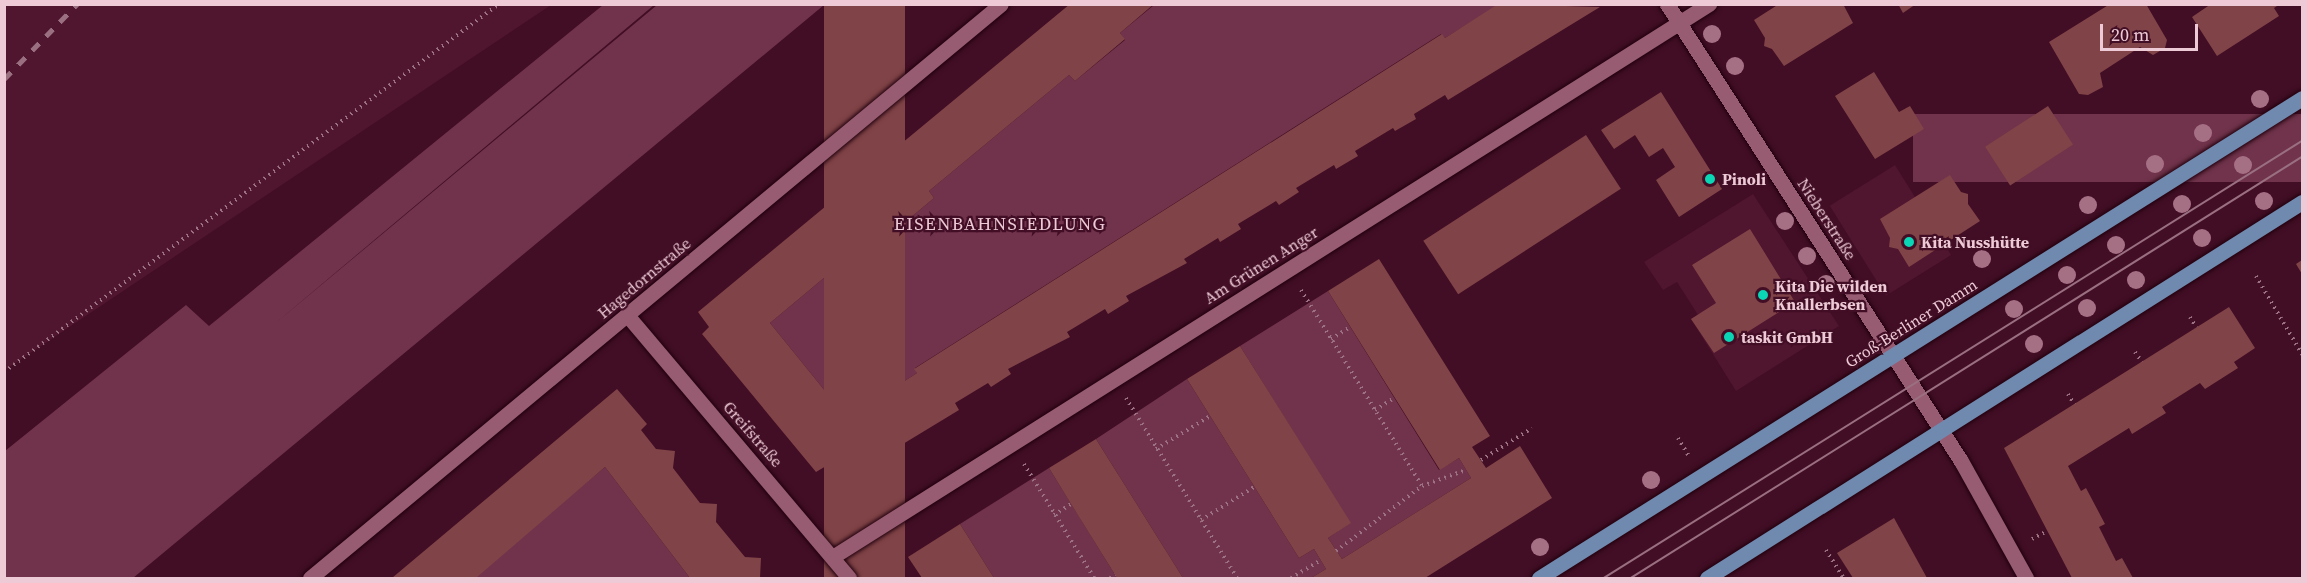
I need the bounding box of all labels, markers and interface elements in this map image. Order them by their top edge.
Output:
scale bar [2103,12,2200,50]
text: 20 m [2111,22,2149,47]
place label: Pinoli [1722,169,1766,189]
marker: Pinoli [1703,172,1717,186]
street label: Nieberstraße [1794,175,1860,263]
district label: EISENBAHNSIEDLUNG [894,213,1106,235]
street label: Am Grünen Anger [1201,222,1321,308]
place label: Kita Nusshütte [1921,232,2029,252]
street label: Hagedornstraße [594,234,694,322]
marker: Kita Nusshütte [1902,235,1916,249]
street label: Groß-Berliner Damm [1842,275,1980,371]
place label: Kita Die wilden Knallerbsen [1775,276,1887,314]
marker: Kita Die wilden Knallerbsen [1756,288,1770,302]
place label: taskit GmbH [1741,327,1833,347]
marker: taskit GmbH [1722,330,1736,344]
street label: Greifstraße [719,397,787,471]

